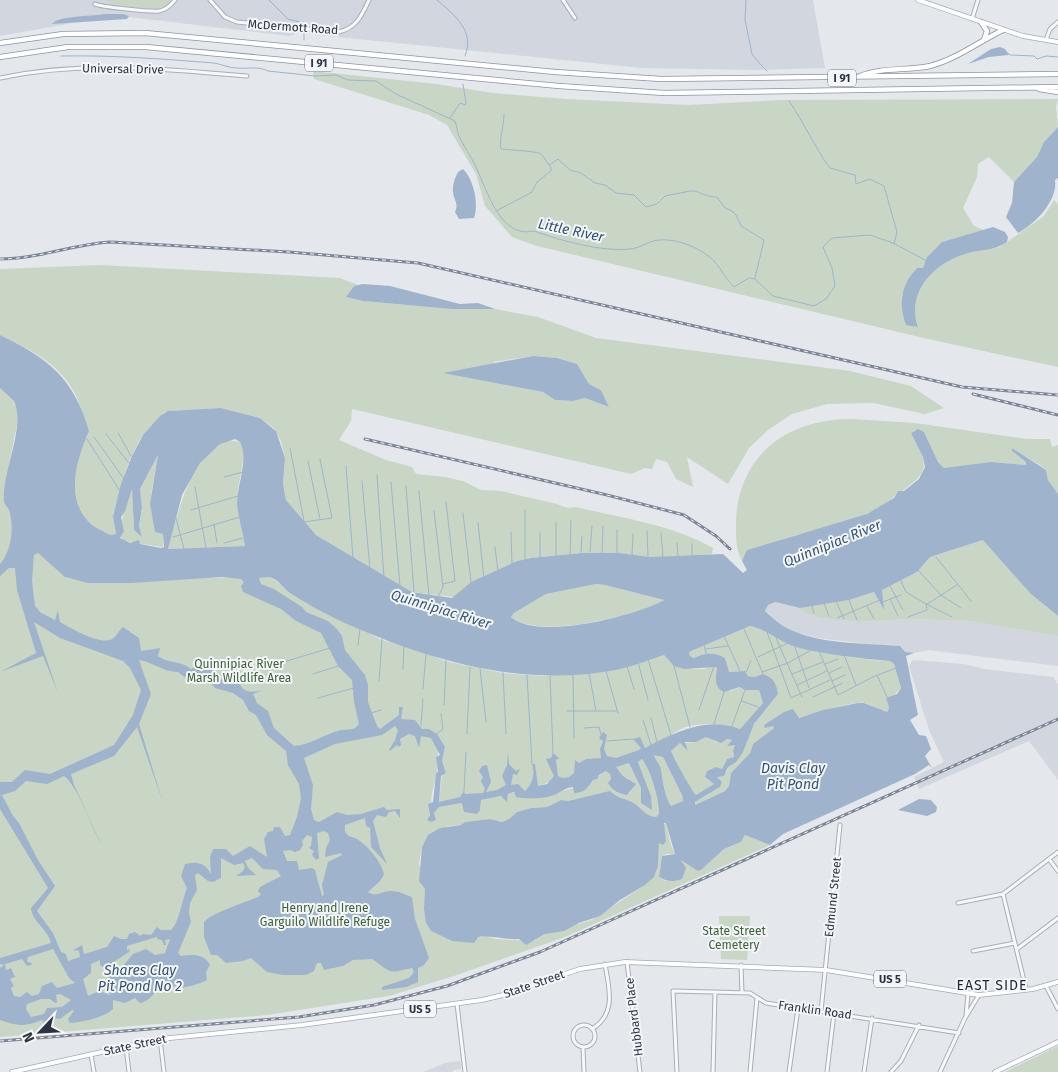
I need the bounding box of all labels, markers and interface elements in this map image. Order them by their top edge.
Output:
street label: McDermott Road [247,17,339,37]
road number: I 91 [305,54,333,72]
street label: Universal Drive [82,61,164,77]
road number: I 91 [828,70,856,86]
water label: Little River [536,215,606,246]
water label: Quinnipiac River [781,516,884,571]
water label: Quinnipiac River [389,586,493,633]
park label: Quinnipiac River Marsh Wildlife Area [187,657,291,685]
water label: Davis Clay Pit Pond [761,760,826,793]
street label: Edmund Street [822,856,844,938]
park label: Henry and Irene Garguilo Wildlife Refuge [260,901,390,929]
park label: State Street Cemetery [702,924,767,952]
water label: Shares Clay Pit Pond No 2 [98,962,182,995]
street label: State Street [502,967,567,1001]
road number: US 5 [874,971,906,988]
street label: Hubbard Place [622,977,646,1057]
district label: EAST SIDE [956,977,1028,994]
street label: Franklin Road [777,998,853,1022]
road number: US 5 [404,1001,436,1018]
north arrow [15,1007,65,1057]
text: N [19,1029,38,1045]
street label: State Street [102,1031,168,1058]

